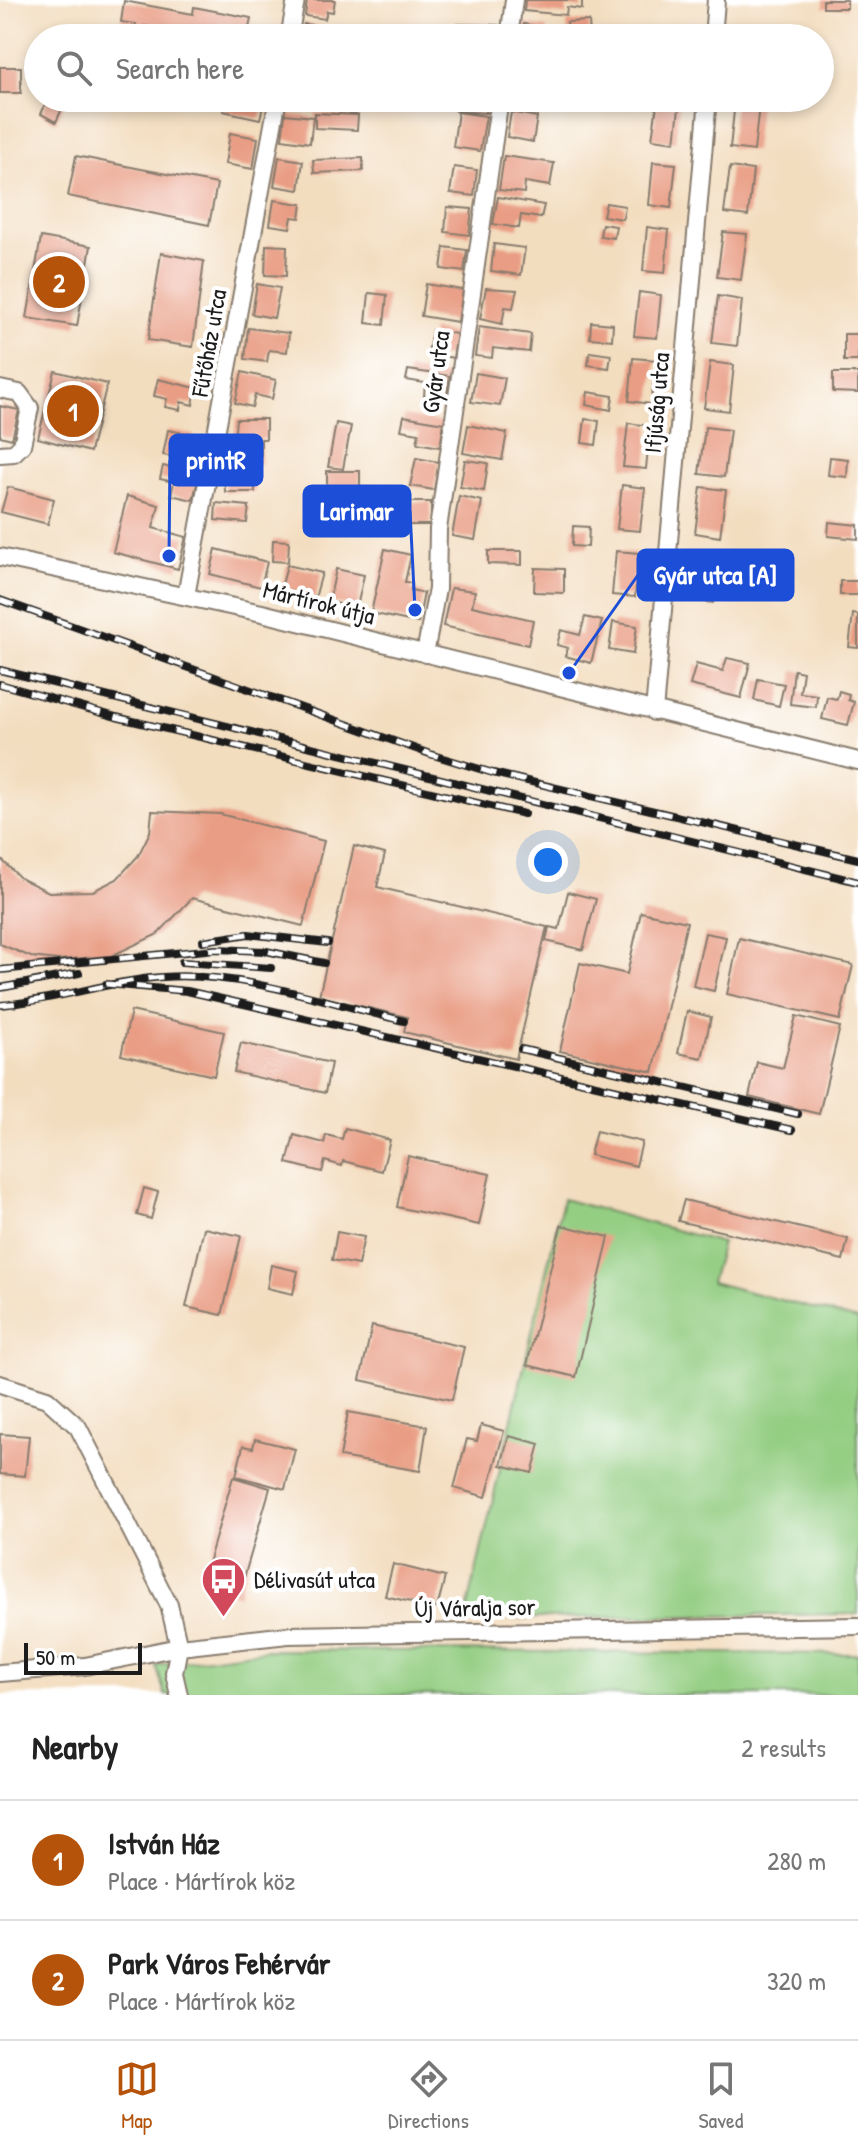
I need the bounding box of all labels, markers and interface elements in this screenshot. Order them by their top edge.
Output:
search box [24,24,834,112]
icon: search [52,46,96,90]
text: Search here [116,48,244,88]
pin: 2 [33,252,85,312]
street label: Fűtőház utca [183,287,233,400]
street label: Gyár utca [413,329,457,415]
street label: Ifjúság utca [636,351,676,455]
pin: 1 [47,381,99,441]
callout: printR [170,435,262,485]
text: printR [186,442,246,478]
callout: Larimar [304,486,410,536]
text: Larimar [320,493,395,528]
callout: Gyár utca [A] [638,550,793,600]
text: Gyár utca [A] [653,557,777,593]
street label: Mártírok útja [260,573,378,631]
your location [528,842,568,882]
bus stop icon: Délivasút utca [199,1556,247,1619]
place label: Délivasút utca [254,1563,375,1595]
street label: Új Váralja sor [414,1590,536,1624]
scale bar [24,1639,142,1675]
text: 50 m [36,1642,75,1672]
text: Nearby [32,1724,118,1770]
text: 2 results [741,1730,826,1765]
text: István Ház [108,1823,220,1863]
text: 1 [53,1843,63,1878]
text: 280 m [767,1843,826,1878]
text: Place · Mártírok köz [108,1863,295,1898]
text: Park Város Fehérvár [108,1943,330,1983]
text: 2 [52,1963,64,1998]
text: 320 m [767,1963,826,1998]
text: Place · Mártírok köz [108,1983,295,2018]
tab: Map [115,2057,159,2135]
tab: Directions [388,2057,469,2135]
tab: Saved [698,2057,743,2135]

